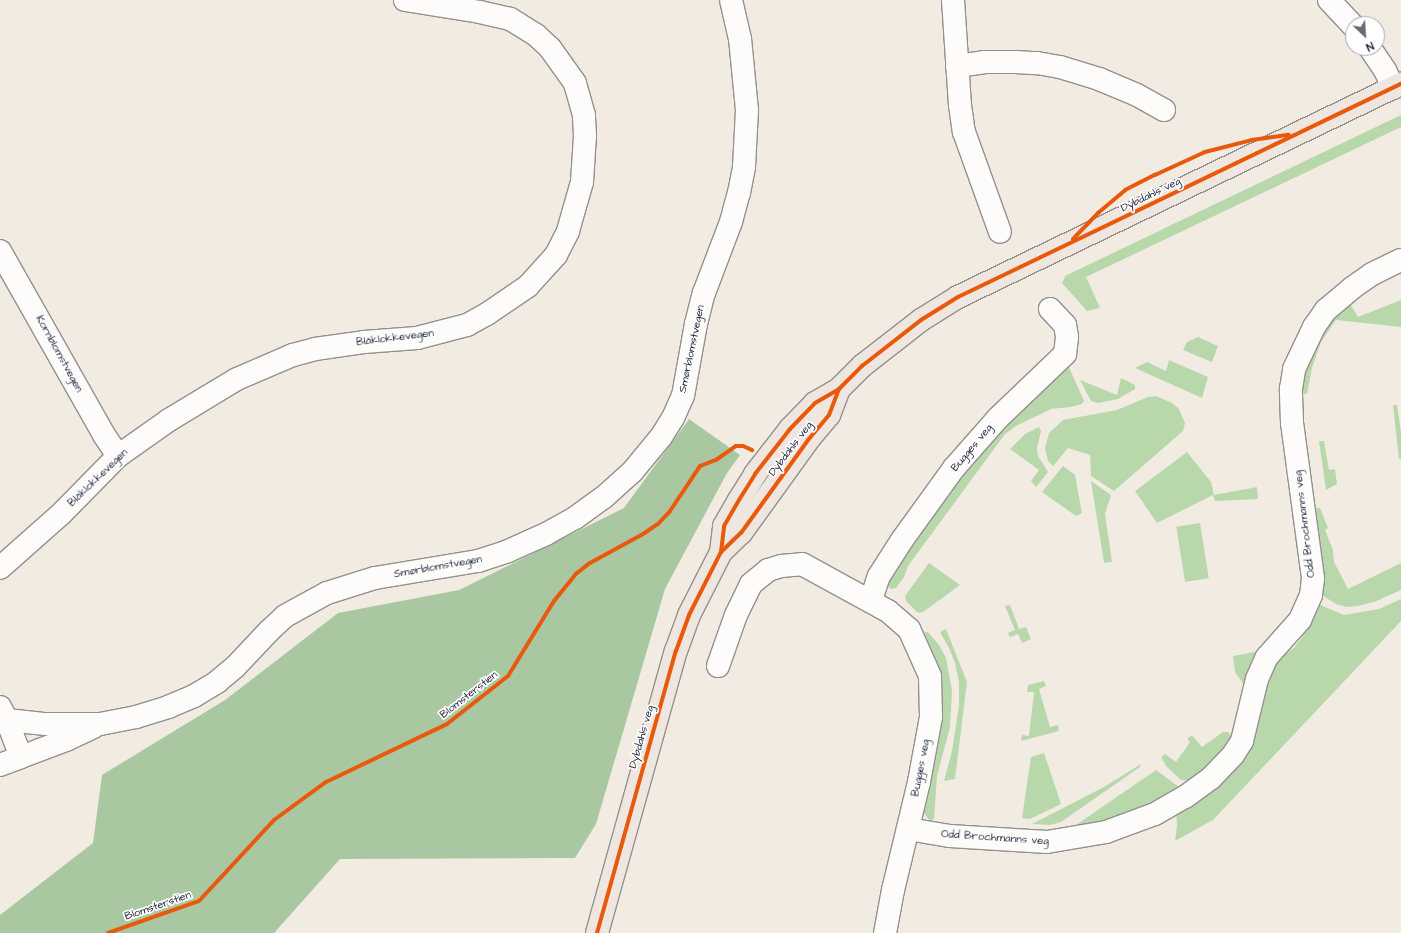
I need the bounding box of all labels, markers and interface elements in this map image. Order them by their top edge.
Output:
north arrow [1345,16,1385,56]
text: N [1364,38,1376,55]
street label: Dybdahls veg [1119,175,1183,215]
street label: Smørblomstvegen [676,304,708,394]
street label: Kornblomstvegen [32,313,86,395]
street label: Blåklokkevegen [355,327,435,349]
street label: Dybdahls veg [766,419,816,479]
street label: Bugges veg [948,422,996,474]
street label: Blåklokkevegen [65,446,131,510]
street label: Odd Brochmanns veg [1292,470,1318,578]
street label: Smørblomstvegen [393,553,483,581]
street label: Blomsterstien [438,668,500,722]
street label: Dybdahls veg [627,704,657,770]
street label: Bugges veg [909,738,933,798]
street label: Odd Brochmanns veg [941,828,1049,848]
street label: Blomsterstien [123,888,193,924]

